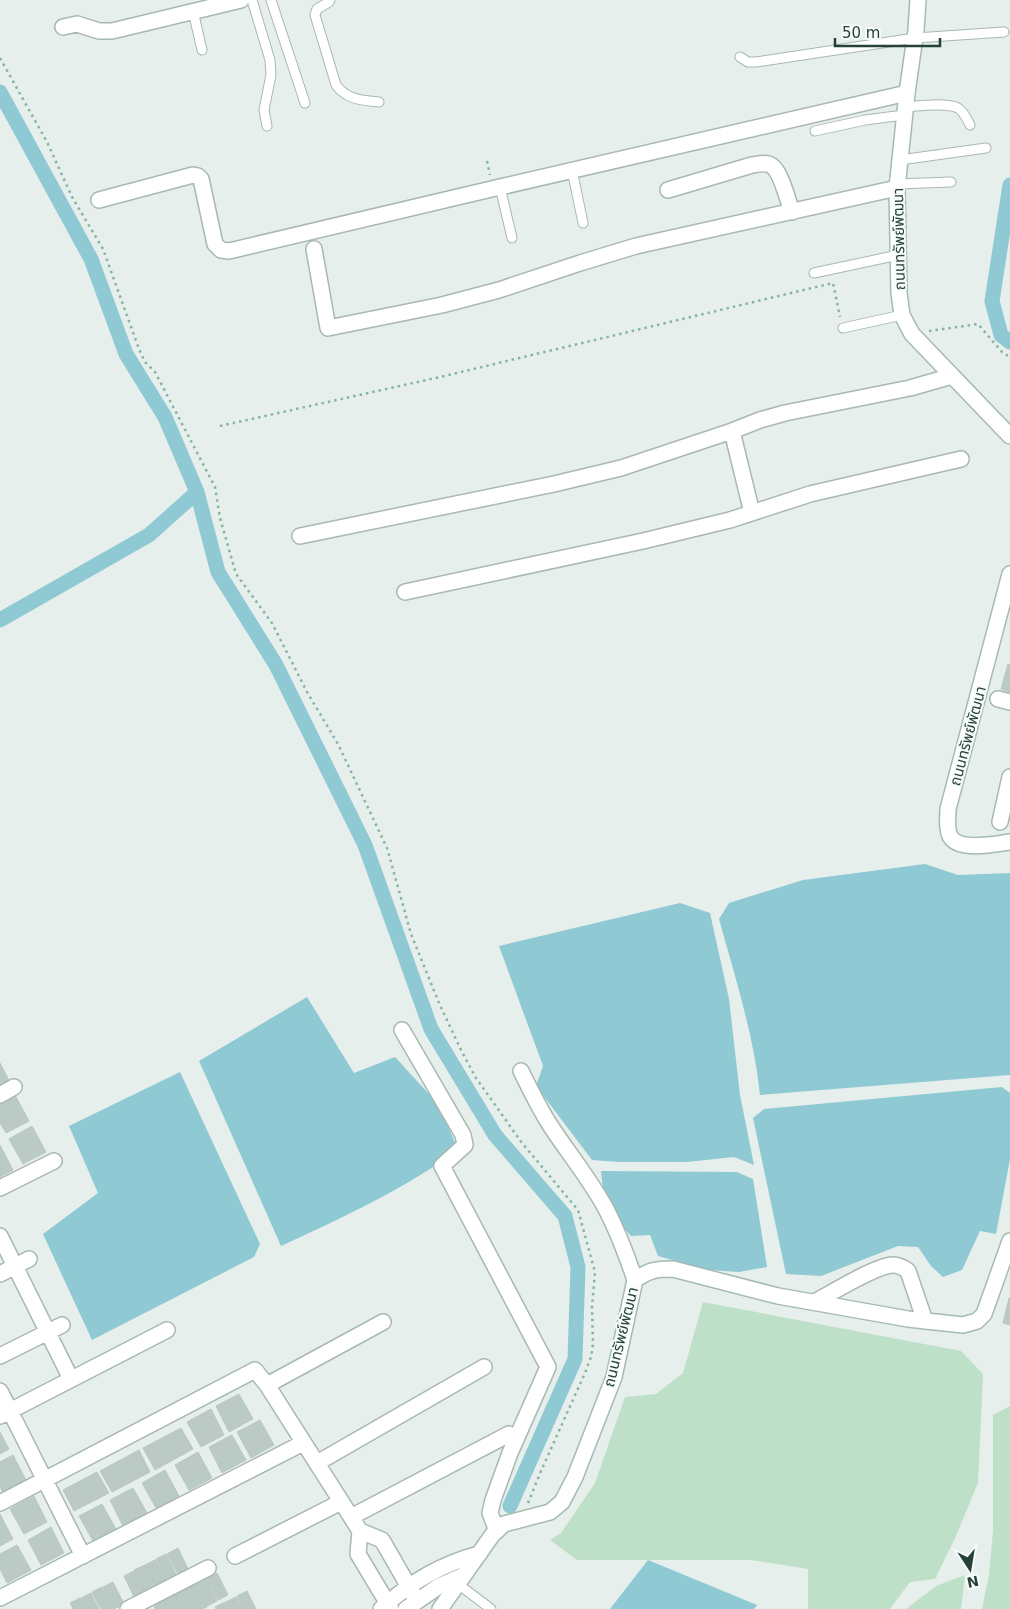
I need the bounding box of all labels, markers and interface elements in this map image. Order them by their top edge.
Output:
scale bar [835,15,940,47]
text: 50 m [842,24,880,42]
street label: ถนนทรัพย์พัฒนา [889,188,909,290]
street label: ถนนทรัพย์พัฒนา [946,684,990,788]
street label: ถนนทรัพย์พัฒนา [600,1285,642,1389]
north arrow [945,1544,995,1594]
text: N [965,1573,980,1591]

